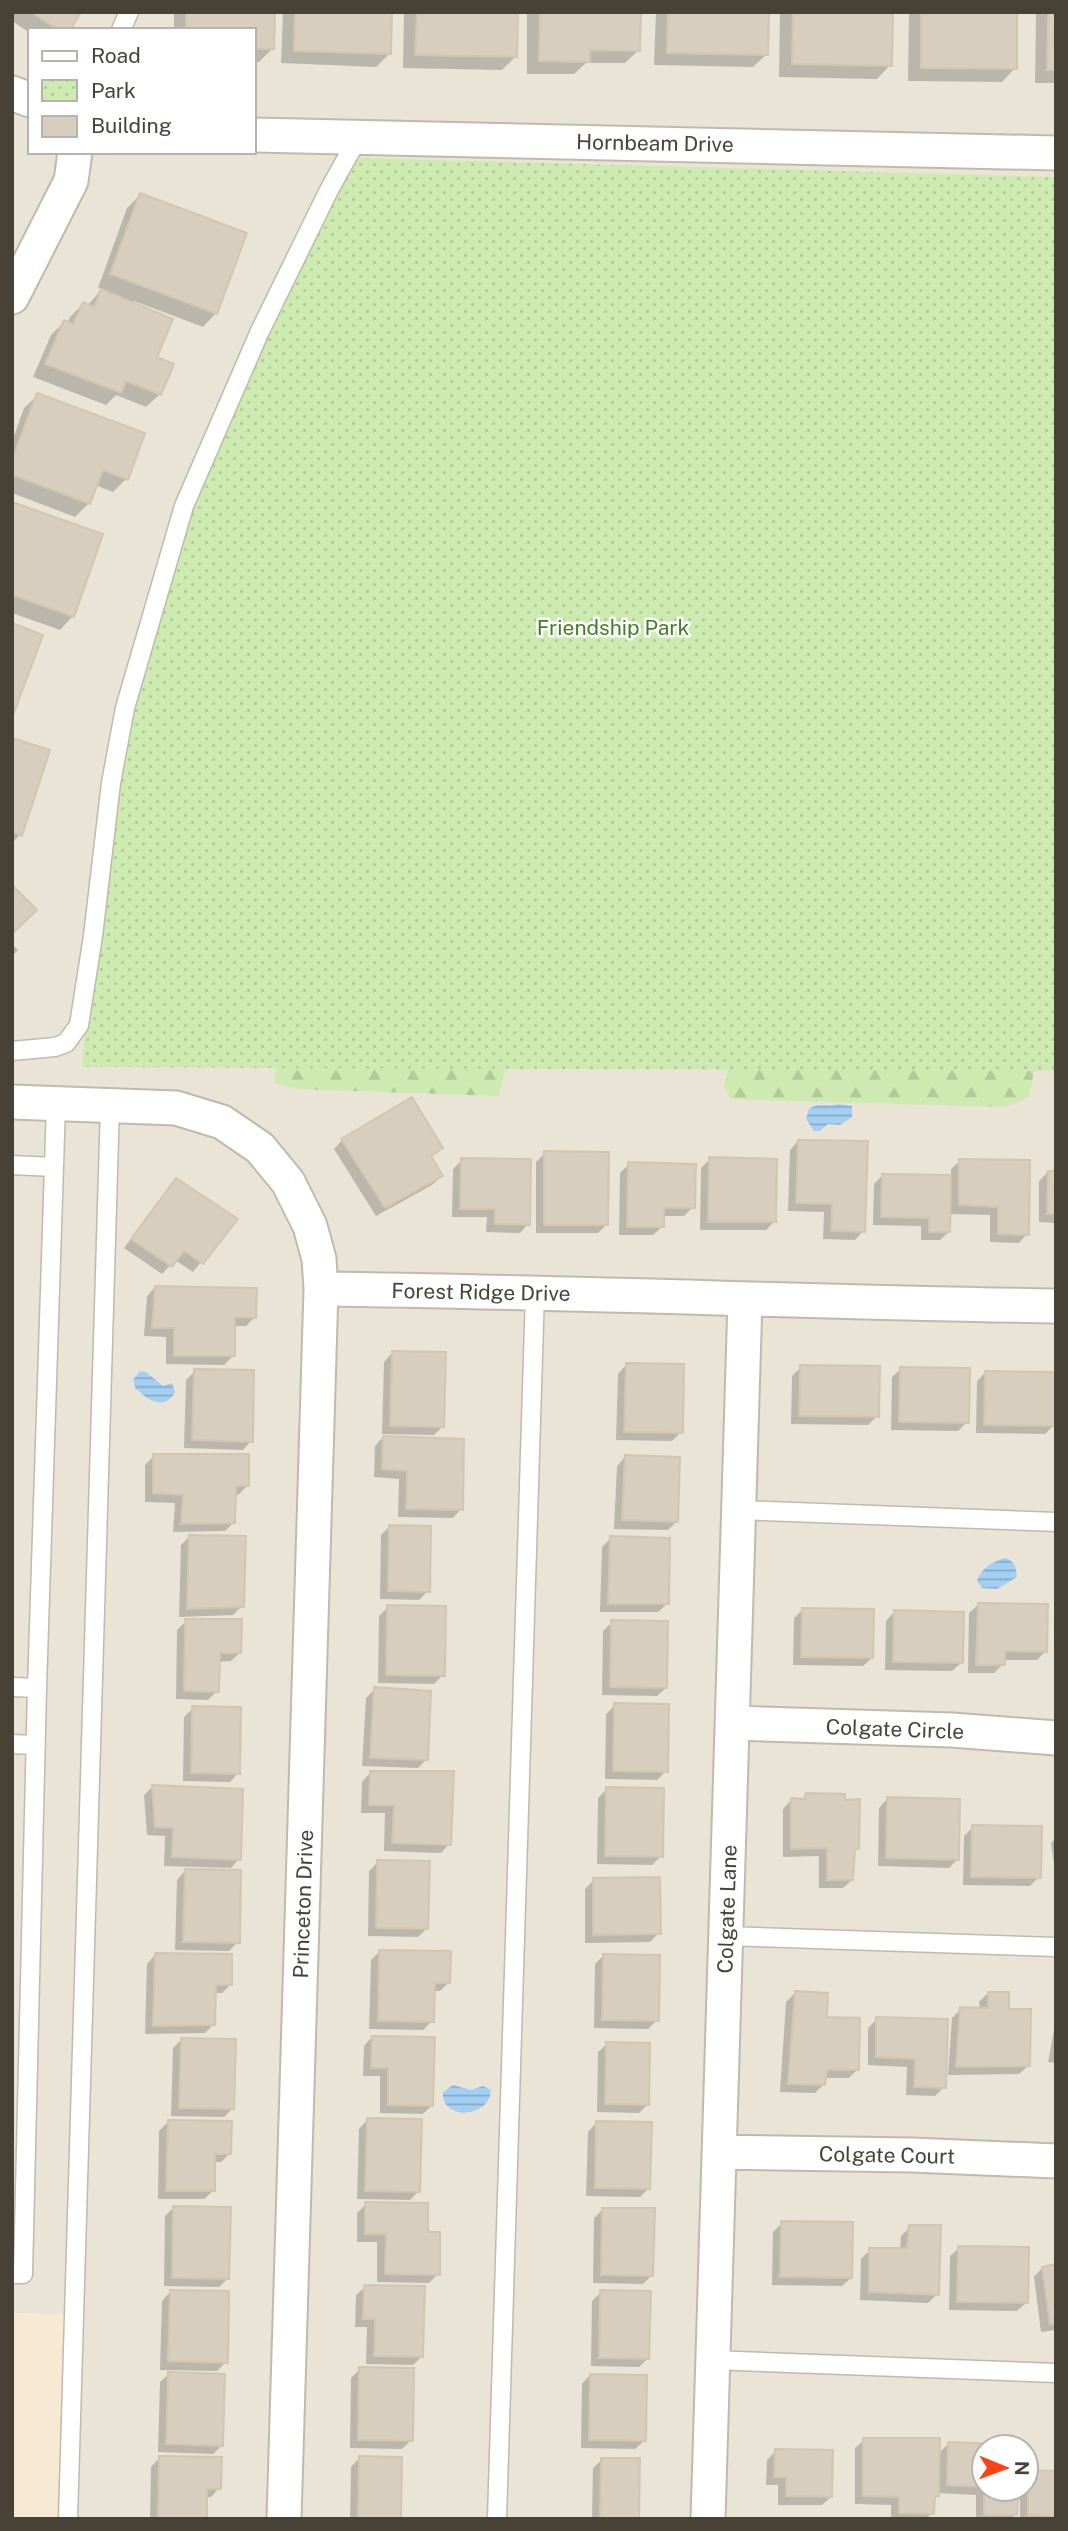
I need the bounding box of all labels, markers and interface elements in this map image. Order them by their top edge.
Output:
legend [28,28,256,154]
text: Road [91,43,141,68]
text: Park [91,78,136,103]
text: Building [91,113,172,138]
street label: Hornbeam Drive [576,129,734,157]
park label: Friendship Park [537,615,690,640]
street label: Forest Ridge Drive [391,1278,571,1306]
street label: Colgate Circle [825,1714,965,1744]
street label: Princeton Drive [288,1829,318,1979]
street label: Colgate Lane [712,1844,742,1974]
street label: Colgate Court [819,2141,955,2169]
north arrow [970,2433,1040,2503]
text: N [1011,2461,1033,2476]

